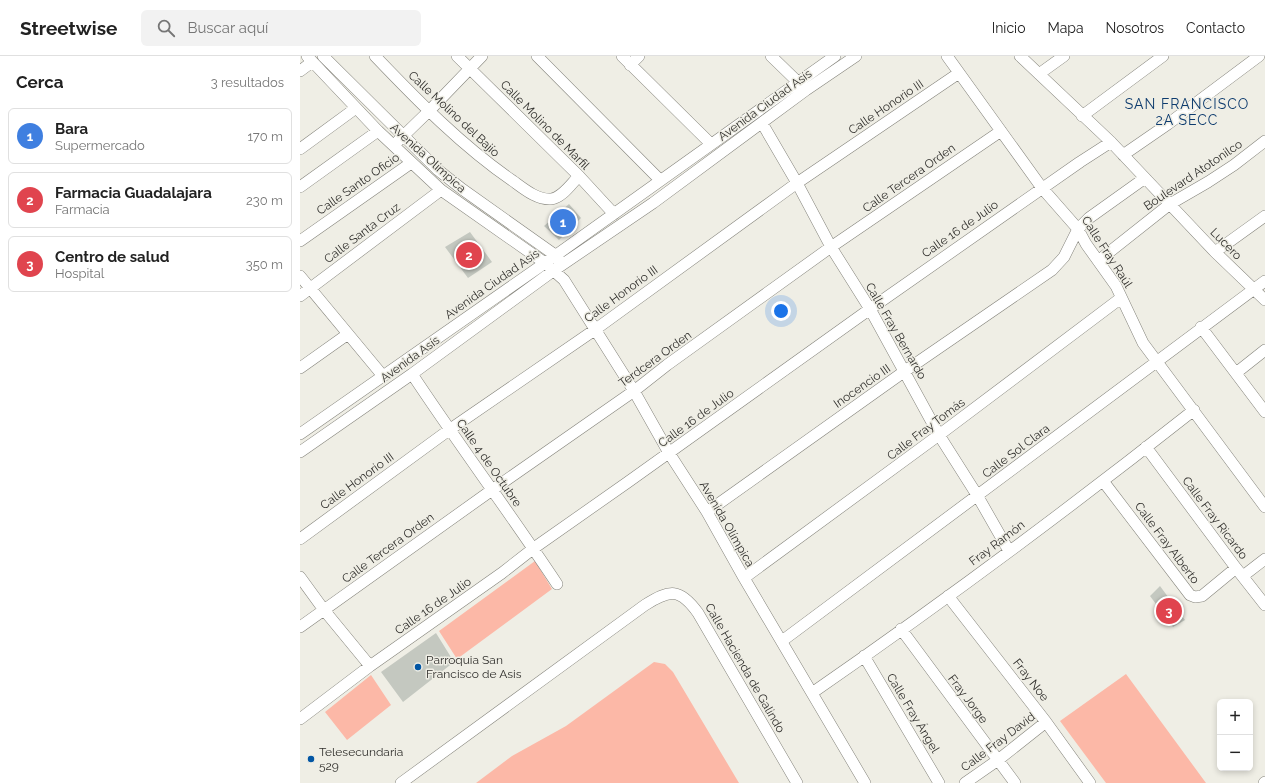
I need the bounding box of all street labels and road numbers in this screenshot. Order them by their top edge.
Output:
street label: Avenida Ciudad Asís [716,66,815,144]
street label: Calle Molino del Bajío [406,68,502,160]
street label: Calle Honorio III [846,77,926,137]
street label: Calle Molino de Marfil [498,78,593,173]
street label: Avenida Olímpica [387,120,469,196]
street label: Boulevard Atotonilco [1141,137,1245,213]
street label: Calle Tercera Orden [860,141,958,215]
street label: Calle Santo Oficio [314,150,402,218]
street label: Calle 16 de Julio [919,197,1001,261]
street label: Calle Santa Cruz [321,200,403,266]
street label: Calle Fray Raúl [1079,214,1136,291]
street label: Lucero [1207,225,1245,263]
street label: Avenida Ciudad Asís [442,246,542,322]
street label: Calle Honorio III [582,263,660,325]
street label: Calle Fray Bernardo [863,280,929,382]
street label: Terdcera Orden [616,328,694,390]
street label: Avenida Asís [378,333,442,385]
street label: Inocencio III [831,361,893,411]
street label: Calle 16 de Julio [655,386,737,450]
street label: Calle Fray Tomás [884,395,968,463]
street label: Calle 4 de Octubre [453,416,525,510]
street label: Calle Sol Clara [980,421,1052,481]
street label: Calle Honorio III [318,450,396,512]
street label: Calle Fray Ricardo [1179,474,1251,562]
street label: Avenida Olímpica [697,479,757,569]
street label: Calle Fray Alberto [1132,499,1202,587]
street label: Calle Tercera Orden [339,510,437,586]
street label: Fray Ramón [966,518,1028,568]
street label: Calle 16 de Julio [392,574,474,638]
street label: Calle Hacienda de Galindo [702,601,788,735]
street label: Fray Noe [1010,656,1052,704]
street label: Calle Fray Ángel [884,671,943,756]
street label: Fray Jorge [945,672,991,726]
street label: Calle Fray David [958,710,1038,774]

